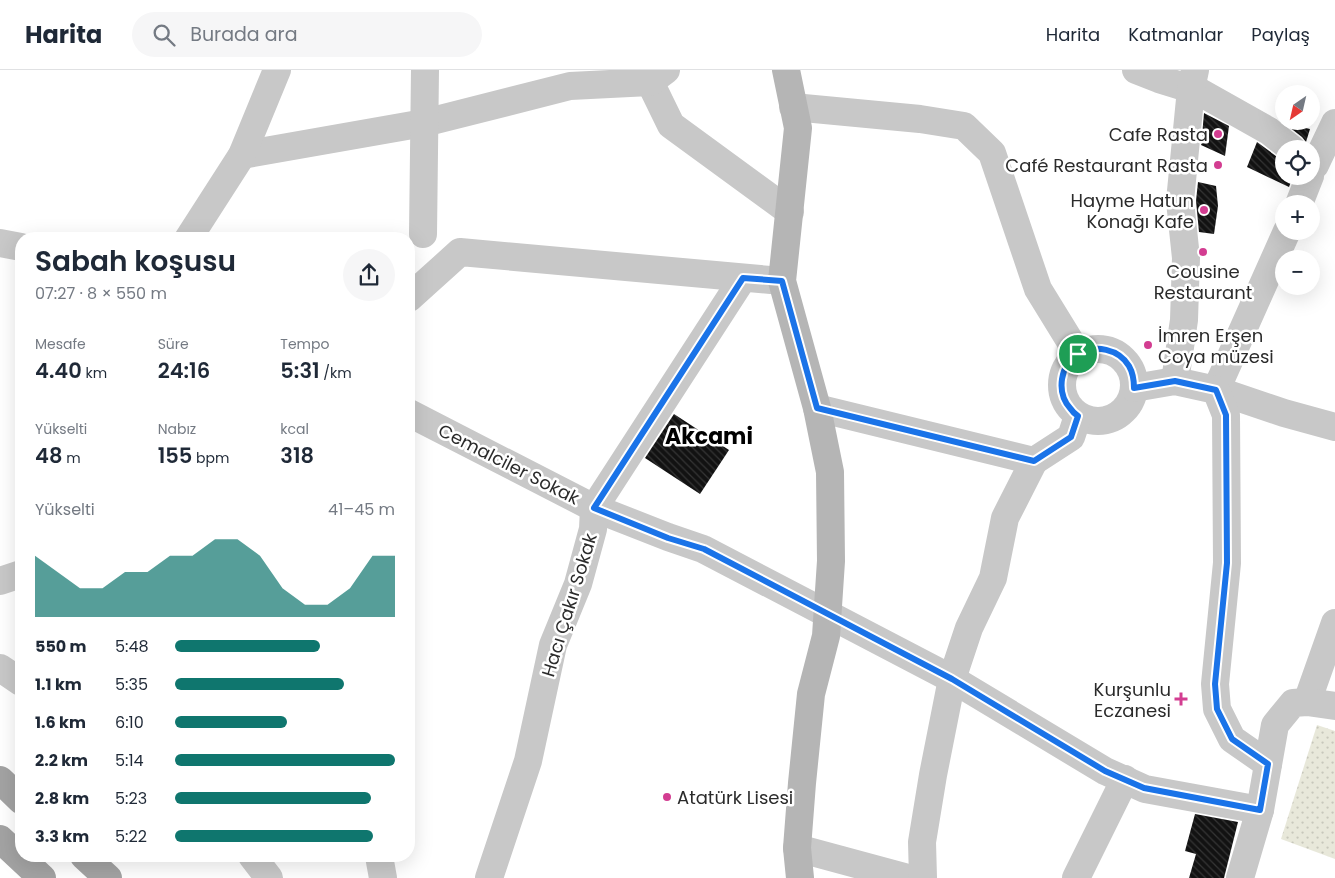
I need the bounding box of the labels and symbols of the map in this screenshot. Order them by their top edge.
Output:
north arrow [1275,85,1320,130]
place label: Cafe Rasta [1109,122,1208,147]
marker: Cafe Rasta [1212,128,1224,140]
place label: Café Restaurant Rasta [1005,153,1208,178]
marker: Café Restaurant Rasta [1212,159,1224,171]
place label: Hayme Hatun Konağı Kafe [1071,188,1194,234]
marker: Hayme Hatun Konağı Kafe [1198,204,1210,216]
marker: Cousine Restaurant [1197,246,1209,258]
place label: Cousine Restaurant [1154,259,1252,305]
place label: İmren Erşen Coya müzesi [1158,323,1274,369]
pin [1057,333,1099,375]
marker: İmren Erşen Coya müzesi [1142,339,1154,351]
street label: Cemalciler Sokak [434,418,585,511]
district label: Akcami [665,421,753,452]
street label: Hacı Çakır Sokak [535,529,603,680]
place label: Kurşunlu Eczanesi [1094,677,1171,723]
marker: Kurşunlu Eczanesi [1175,693,1187,705]
place label: Atatürk Lisesi [677,785,793,810]
marker: Atatürk Lisesi [661,791,673,803]

